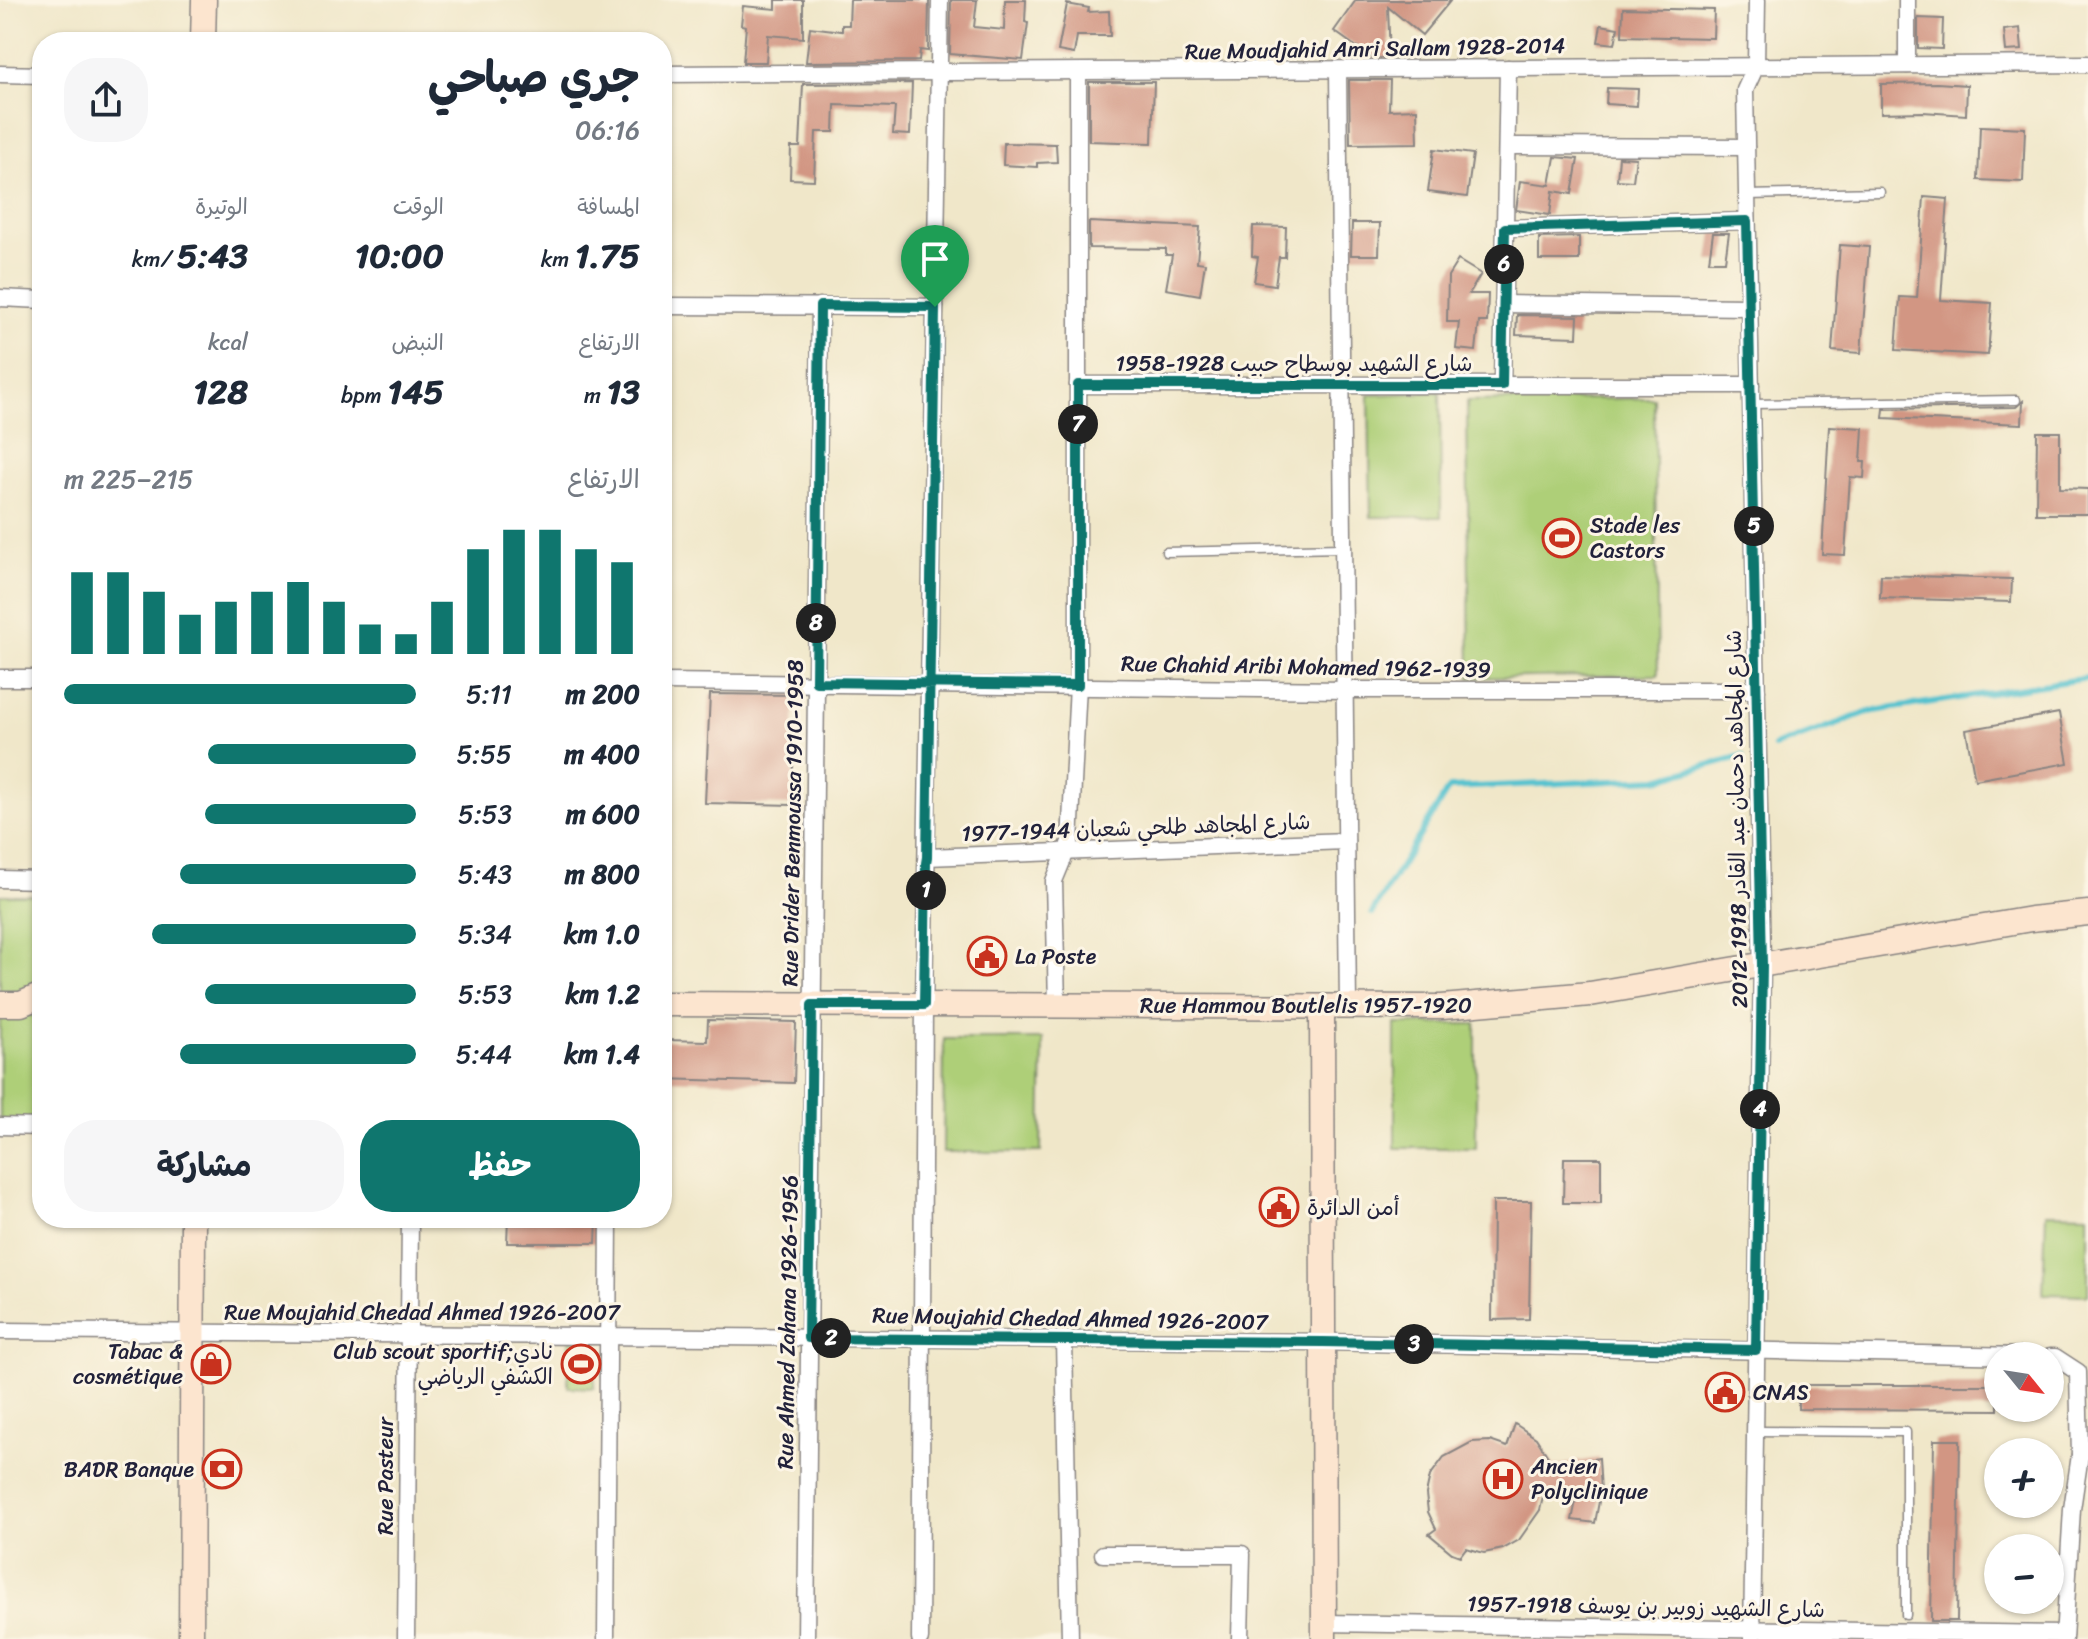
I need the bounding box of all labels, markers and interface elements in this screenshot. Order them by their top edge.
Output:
street label: Rue Moudjahid Amri Sallam 1928-2014 [1184,26,1566,71]
text: جري صباحي [428,38,640,116]
button: share [64,58,148,142]
text: 06:16 [575,107,640,153]
text: الوتيرة [195,187,248,226]
text: الوقت [393,187,444,226]
text: المسافة [577,187,640,226]
pin [901,225,969,307]
text: 5:43 [177,226,248,286]
text: 10:00 [355,226,444,286]
text: 1.75 [575,226,640,286]
icon: arrive [913,237,957,281]
text: /km [132,240,177,279]
text: km [541,240,575,279]
pin: 6 [1484,244,1524,284]
text: 6 [1498,244,1510,283]
text: kcal [208,323,248,362]
text: النبض [391,323,444,362]
text: الارتفاع [578,323,640,362]
street label: شارع الشهيد بوسطاح حبيب 1928-1958 [1116,344,1472,383]
text: 128 [193,362,248,422]
text: 145 [387,362,444,422]
text: 13 [607,362,640,422]
text: bpm [341,376,387,415]
text: m [584,376,607,415]
pin: 7 [1058,404,1098,444]
text: 7 [1072,404,1084,443]
text: 215–225 m [64,456,193,502]
text: الارتفاع [567,456,640,502]
place label: Stade les Castors [1590,506,1681,570]
pin: 5 [1734,506,1774,546]
text: 5 [1747,506,1761,545]
sports icon: Stade les Castors [1541,517,1583,559]
pin: 8 [796,603,836,643]
text: 8 [809,603,823,642]
street label: شارع المجاهد دحمان عبد القادر 1918-2012 [1714,630,1759,1008]
street label: Rue Chahid Aribi Mohamed 1962-1939 [1121,644,1491,689]
street label: Rue Drider Benmoussa 1910-1958 [770,659,815,987]
text: 5:11 [466,671,512,717]
text: 200 m [565,671,640,717]
text: 5:55 [456,731,512,777]
text: 400 m [564,731,640,777]
text: 5:53 [458,791,512,837]
text: 600 m [566,791,640,837]
street label: شارع المجاهد طلحي شعبان 1944-1977 [961,802,1311,853]
text: 5:43 [458,851,512,897]
text: 800 m [565,851,640,897]
pin: 1 [906,870,946,910]
text: 1 [921,870,931,909]
text: 5:34 [458,911,512,957]
text: 1.0 km [564,911,640,957]
public building icon: La Poste [966,935,1008,977]
place label: La Poste [1015,937,1097,976]
text: 5:53 [458,971,512,1017]
text: 1.2 km [565,971,640,1017]
street label: Rue Hammou Boutlelis 1957-1920 [1140,986,1472,1025]
text: 5:44 [456,1031,512,1077]
text: 1.4 km [564,1031,640,1077]
pin: 4 [1740,1089,1780,1129]
text: 4 [1753,1089,1767,1128]
button: مشاركة [64,1120,344,1212]
button: حفظ [360,1120,640,1212]
street label: Rue Ahmed Zahana 1926-1956 [765,1174,810,1470]
public building icon: أمن الدائرة [1258,1186,1300,1228]
place label: أمن الدائرة [1307,1188,1400,1227]
street label: Rue Moujahid Chedad Ahmed 1926-2007 [224,1293,621,1332]
street label: Rue Moujahid Chedad Ahmed 1926-2007 [872,1296,1269,1341]
pin: 2 [811,1318,851,1358]
text: 2 [825,1318,837,1357]
pin: 3 [1394,1324,1434,1364]
text: 3 [1408,1324,1420,1363]
place label: Tabac & cosmétique [73,1332,183,1396]
place label: Club scout sportif;نادي الكشفي الرياضي [334,1332,553,1396]
north arrow [1984,1342,2064,1422]
map controls [1984,1342,2064,1614]
shop icon: Tabac & cosmétique [190,1343,232,1385]
sports icon: Club scout sportif;نادي الكشفي الرياضي [560,1343,602,1385]
public building icon: CNAS [1704,1371,1746,1413]
place label: CNAS [1753,1373,1809,1412]
street label: Rue Pasteur [366,1416,405,1535]
button: + [1984,1438,2064,1518]
place label: Ancien Polyclinique [1530,1447,1648,1511]
bank icon: BADR Banque [201,1448,243,1490]
place label: BADR Banque [64,1450,194,1489]
hospital icon: Ancien Polyclinique [1482,1458,1524,1500]
button: − [1984,1534,2064,1614]
street label: شارع الشهيد زوبير بن يوسف 1918-1957 [1467,1584,1825,1629]

